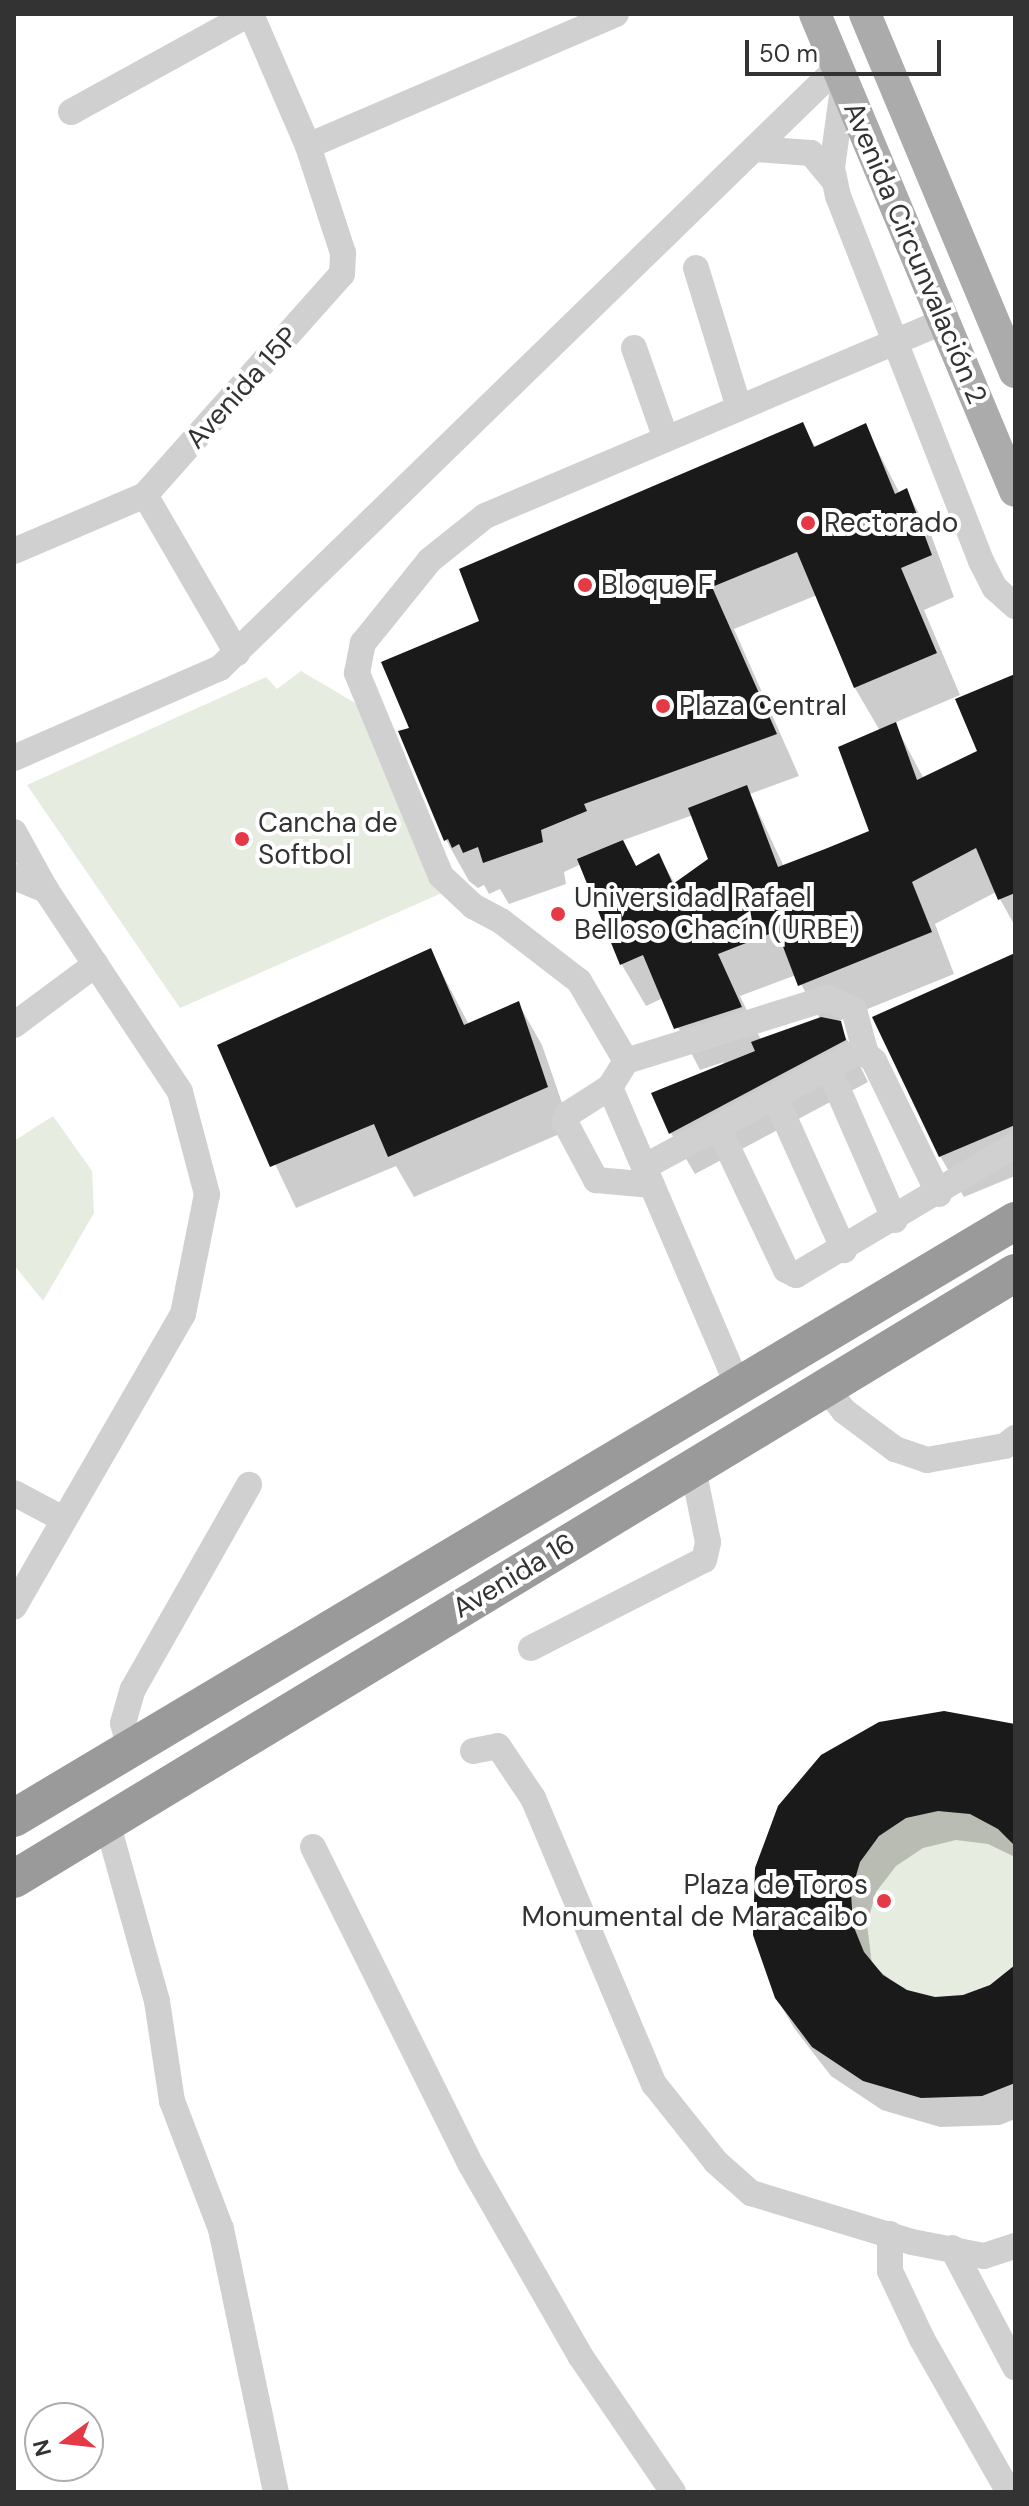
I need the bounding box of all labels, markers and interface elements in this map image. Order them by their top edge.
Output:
scale bar [749,24,945,74]
text: 50 m [759,38,818,69]
street label: Avenida Circunvalación 2 [836,97,994,409]
street label: Avenida 15P [179,320,305,456]
place label: Rectorado [824,506,958,540]
marker: Rectorado [799,514,817,532]
place label: Bloque F [601,568,713,602]
marker: Bloque F [576,576,594,594]
place label: Plaza Central [679,689,847,723]
marker: Plaza Central [654,697,672,715]
place label: Cancha de Softbol [258,806,398,872]
marker: Cancha de Softbol [233,830,251,848]
place label: Universidad Rafael Belloso Chacín (URBE) [574,881,860,947]
marker: Universidad Rafael Belloso Chacín (URBE) [549,905,567,923]
street label: Avenida 16 [447,1526,581,1626]
place label: Plaza de Toros Monumental de Maracaibo [522,1868,868,1934]
marker: Plaza de Toros Monumental de Maracaibo [875,1892,893,1910]
north arrow [24,2402,104,2482]
text: N [26,2436,58,2459]

